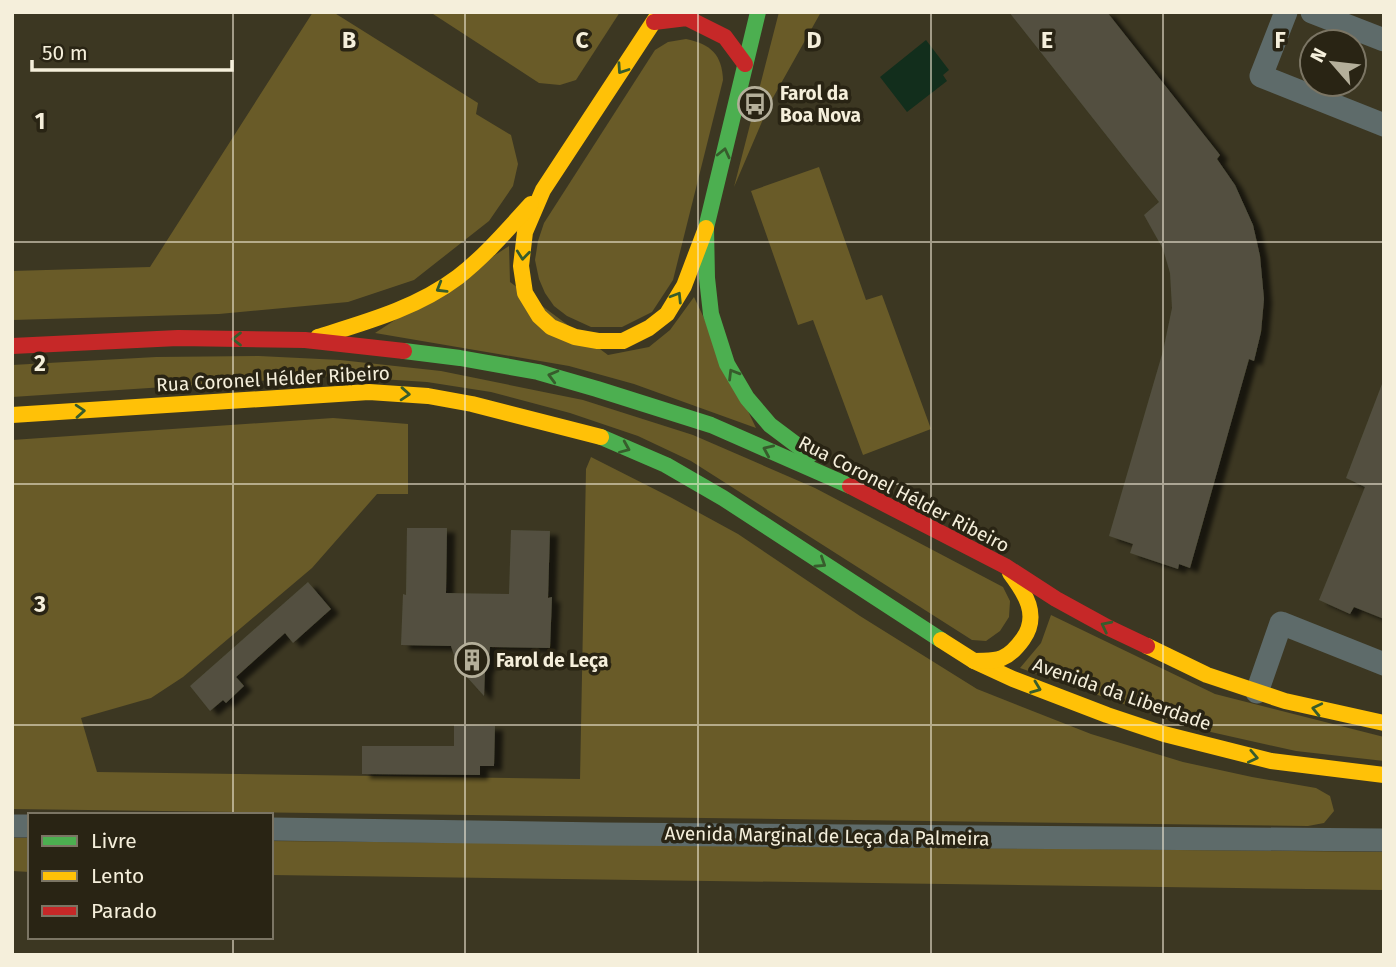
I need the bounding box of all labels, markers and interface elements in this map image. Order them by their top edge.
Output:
text: B [342,26,356,54]
text: C [575,26,589,54]
text: D [807,26,822,54]
text: E [1041,26,1053,54]
text: F [1274,26,1286,54]
scale bar [32,28,231,72]
north arrow [1298,28,1368,98]
text: 50 m [42,40,88,66]
text: N [1305,44,1332,66]
one-way arrow [618,61,630,74]
place label: Farol da Boa Nova [780,82,861,127]
bus stop icon: Farol da Boa Nova [736,85,774,123]
text: 1 [35,107,45,135]
one-way arrow [716,148,730,160]
one-way arrow [515,249,530,260]
one-way arrow [436,279,449,292]
one-way arrow [669,292,682,305]
one-way arrow [231,331,242,347]
text: 2 [34,349,46,377]
street label: Rua Coronel Hélder Ribeiro [156,361,390,397]
one-way arrow [729,369,742,382]
one-way arrow [547,370,559,385]
one-way arrow [400,386,411,401]
one-way arrow [75,404,86,419]
street label: Rua Coronel Hélder Ribeiro [795,431,1013,557]
one-way arrow [618,440,631,454]
one-way arrow [762,444,775,458]
one-way arrow [813,555,826,567]
text: 3 [33,590,46,618]
one-way arrow [1101,621,1113,634]
building icon: Farol de Leça [453,641,491,679]
place label: Farol de Leça [496,649,608,672]
street label: Avenida da Liberdade [1030,653,1214,735]
one-way arrow [1030,679,1042,693]
one-way arrow [1311,702,1323,717]
one-way arrow [1247,748,1259,763]
legend [28,813,273,939]
street label: Avenida Marginal de Leça da Palmeira [664,822,990,850]
text: Livre [91,828,137,854]
text: Lento [91,863,144,889]
text: Parado [91,898,157,924]

